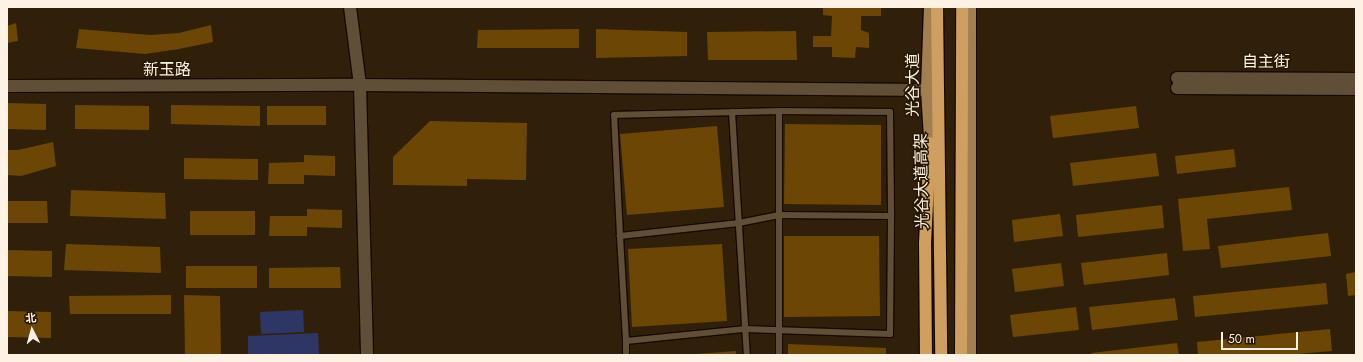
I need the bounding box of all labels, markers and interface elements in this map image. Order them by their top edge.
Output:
street label: 自主街 [1242,52,1290,72]
street label: 光谷大道 [903,53,923,117]
street label: 新玉路 [143,60,191,80]
street label: 光谷大道高架 [912,133,932,229]
north arrow [12,310,52,350]
text: 北 [24,310,37,327]
scale bar [1223,324,1300,350]
text: 50 m [1228,330,1255,348]

